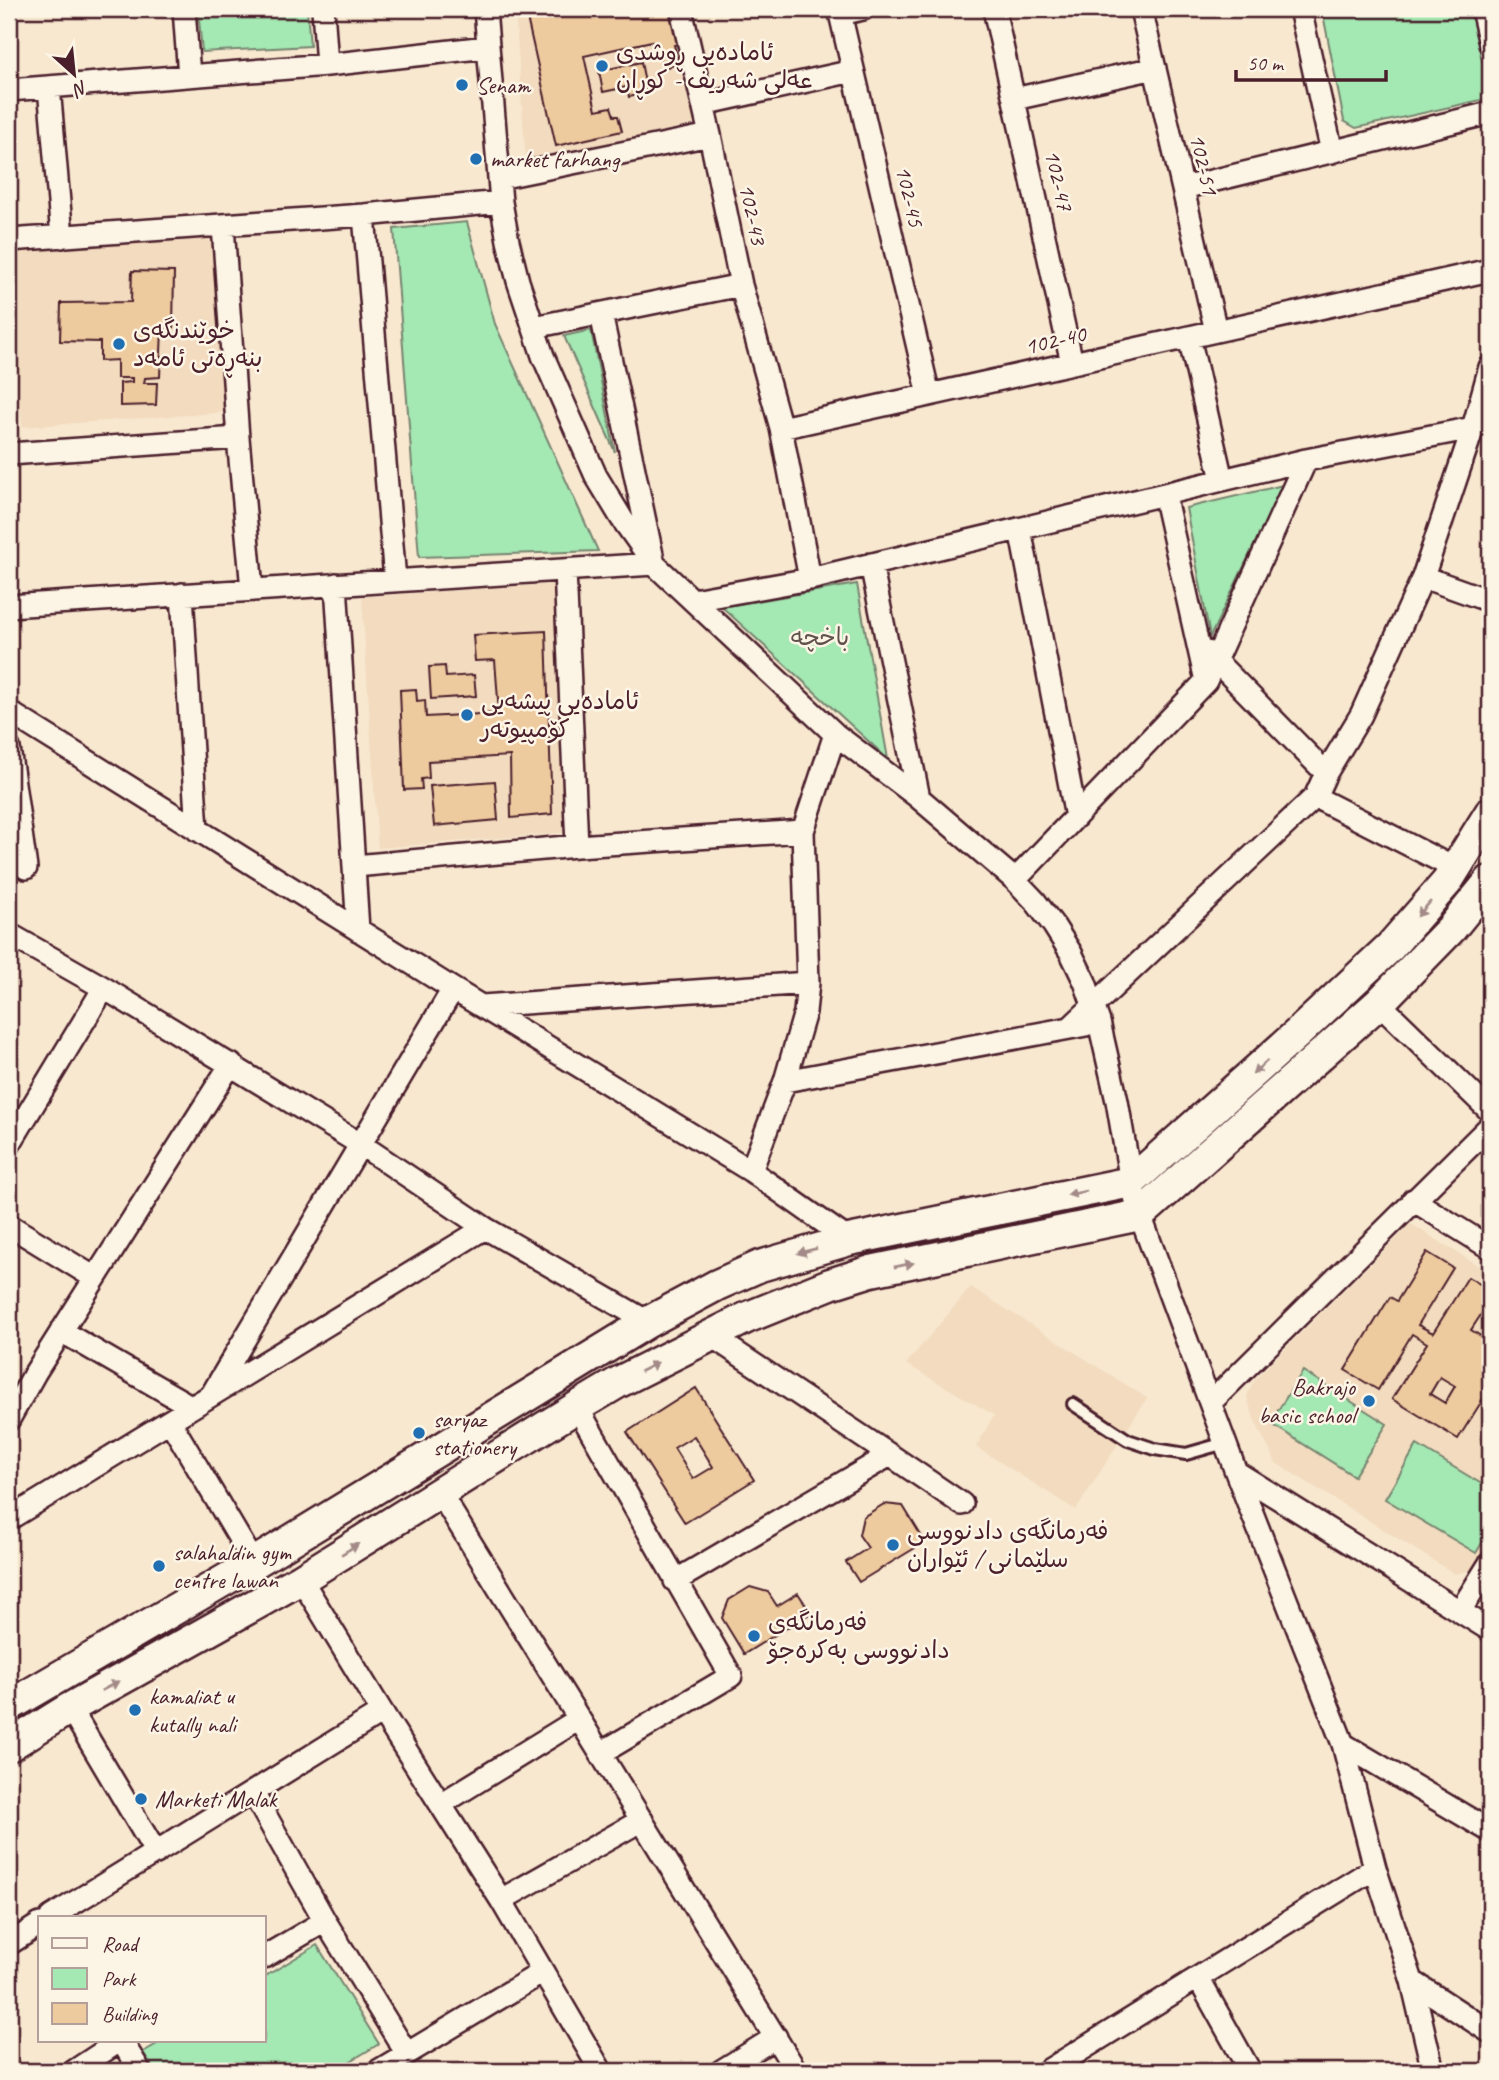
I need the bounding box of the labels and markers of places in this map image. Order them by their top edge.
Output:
place label: ئامادەیی ڕوشدی عەلی شەریف - کوڕان [616,37,813,100]
marker: ئامادەیی ڕوشدی عەلی شەریف - کوڕان [594,58,610,74]
place label: Senam [476,70,531,100]
marker: Senam [454,77,470,93]
place label: market farhang [490,144,621,174]
marker: market farhang [468,151,484,167]
place label: خوێندنگەی بنەڕەتی ئامەد [133,315,263,378]
marker: خوێندنگەی بنەڕەتی ئامەد [111,336,127,352]
place label: ئامادەیی پیشەیی کۆمپیوتەر [479,686,639,744]
marker: ئامادەیی پیشەیی کۆمپیوتەر [459,707,475,723]
place label: Bakrajo basic school [1258,1372,1359,1430]
marker: Bakrajo basic school [1361,1393,1377,1409]
place label: saryaz stationery [433,1404,518,1462]
marker: saryaz stationery [411,1425,427,1441]
place label: فەرمانگەی دادنووسی سلێمانی / ئێواران [907,1516,1108,1574]
place label: salahaldin gym centre lawan [173,1537,291,1595]
marker: فەرمانگەی دادنووسی سلێمانی / ئێواران [885,1537,901,1553]
marker: salahaldin gym centre lawan [151,1558,167,1574]
place label: فەرمانگەی دادنووسی بەکرەجۆ [766,1607,950,1665]
marker: فەرمانگەی دادنووسی بەکرەجۆ [746,1628,762,1644]
place label: kamaliat u kutally nali [149,1681,238,1739]
marker: kamaliat u kutally nali [127,1702,143,1718]
place label: Marketi Malak [155,1784,279,1814]
marker: Marketi Malak [133,1791,149,1807]

